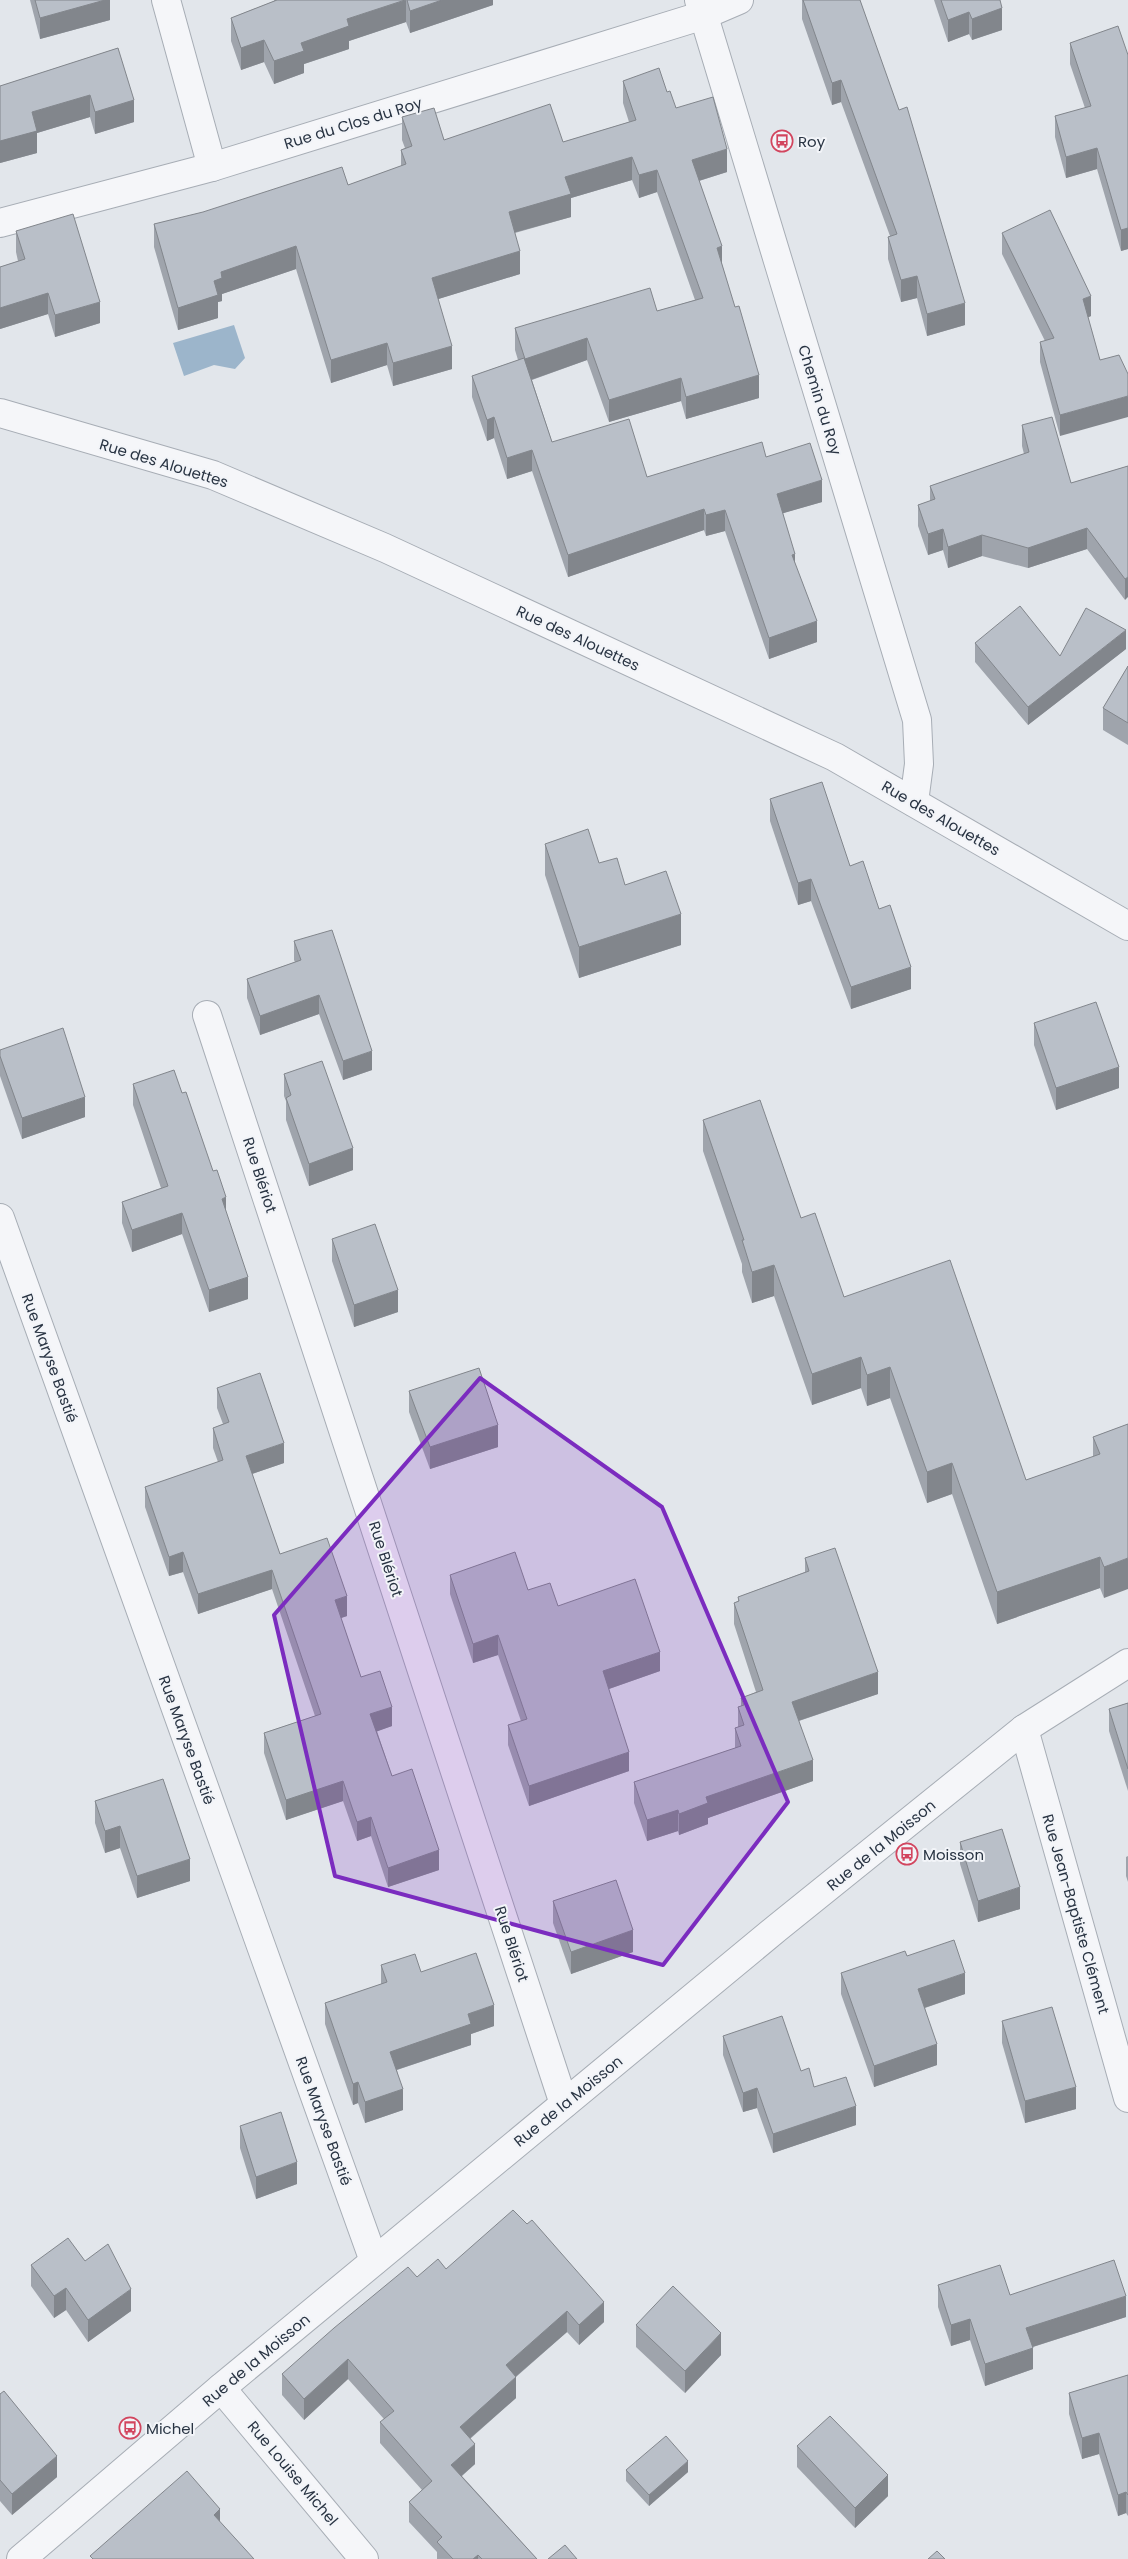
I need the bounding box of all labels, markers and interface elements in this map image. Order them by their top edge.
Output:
street label: Rue du Clos du Roy [281,92,425,154]
bus stop icon: Roy [770,129,794,153]
place label: Roy [798,131,826,152]
street label: Chemin du Roy [793,342,847,458]
street label: Rue des Alouettes [97,433,231,493]
street label: Rue des Alouettes [513,600,643,676]
street label: Rue des Alouettes [878,775,1004,861]
street label: Rue Blériot [238,1134,282,1216]
street label: Rue Maryse Bastié [17,1291,83,1425]
street label: Rue Blériot [364,1518,408,1600]
street label: Rue Maryse Bastié [154,1673,220,1807]
street label: Rue de la Moisson [822,1795,940,1895]
street label: Rue Jean-Baptiste Clément [1037,1812,1115,2016]
bus stop icon: Moisson [895,1842,919,1866]
place label: Moisson [923,1844,984,1865]
street label: Rue Blériot [490,1903,534,1985]
street label: Rue de la Moisson [509,2051,627,2151]
street label: Rue Maryse Bastié [291,2054,357,2188]
street label: Rue de la Moisson [198,2309,314,2411]
bus stop icon: Michel [118,2416,142,2440]
street label: Rue Louise Michel [243,2416,343,2530]
place label: Michel [146,2418,194,2439]

